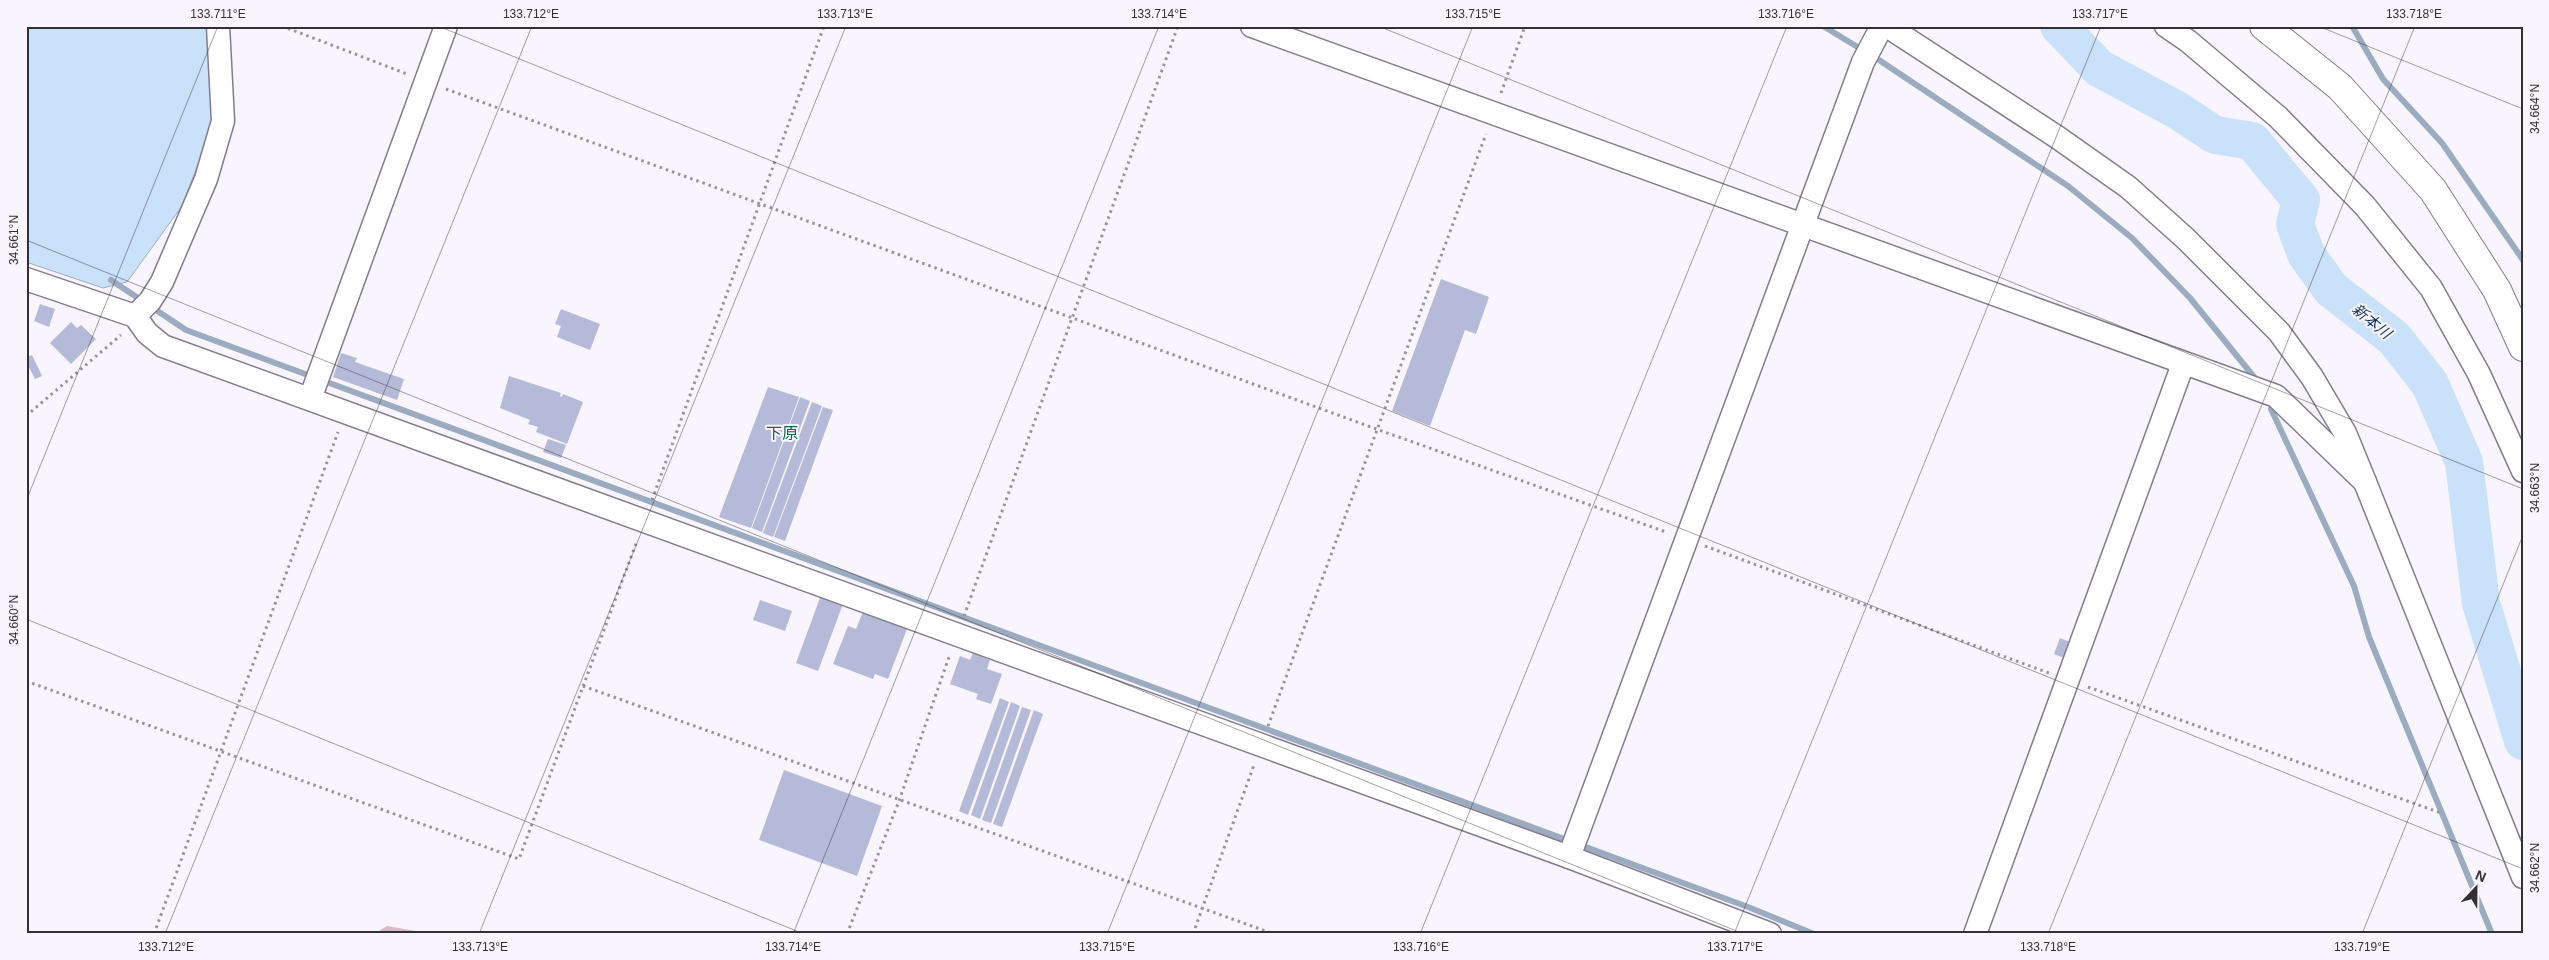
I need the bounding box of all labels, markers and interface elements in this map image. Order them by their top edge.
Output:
text: 133.711°E [190,7,246,21]
text: 133.712°E [503,7,559,21]
text: 133.713°E [817,7,873,21]
text: 133.714°E [1131,7,1187,21]
text: 133.715°E [1445,7,1501,21]
text: 133.716°E [1758,7,1814,21]
text: 133.717°E [2072,7,2128,21]
text: 133.718°E [2386,7,2442,21]
text: 34.664°N [2528,84,2542,134]
text: 34.661°N [7,215,21,265]
water label: 新本川 [2349,300,2396,343]
district label: 下原 [766,425,798,442]
text: 34.663°N [2528,463,2542,513]
text: 34.660°N [7,595,21,645]
text: 34.662°N [2528,843,2542,893]
north arrow [2452,862,2502,912]
text: N [2473,867,2489,885]
text: 133.712°E [138,940,194,954]
text: 133.713°E [452,940,508,954]
text: 133.714°E [765,940,821,954]
text: 133.715°E [1079,940,1135,954]
text: 133.716°E [1393,940,1449,954]
text: 133.717°E [1707,940,1763,954]
text: 133.718°E [2020,940,2076,954]
text: 133.719°E [2334,940,2390,954]

